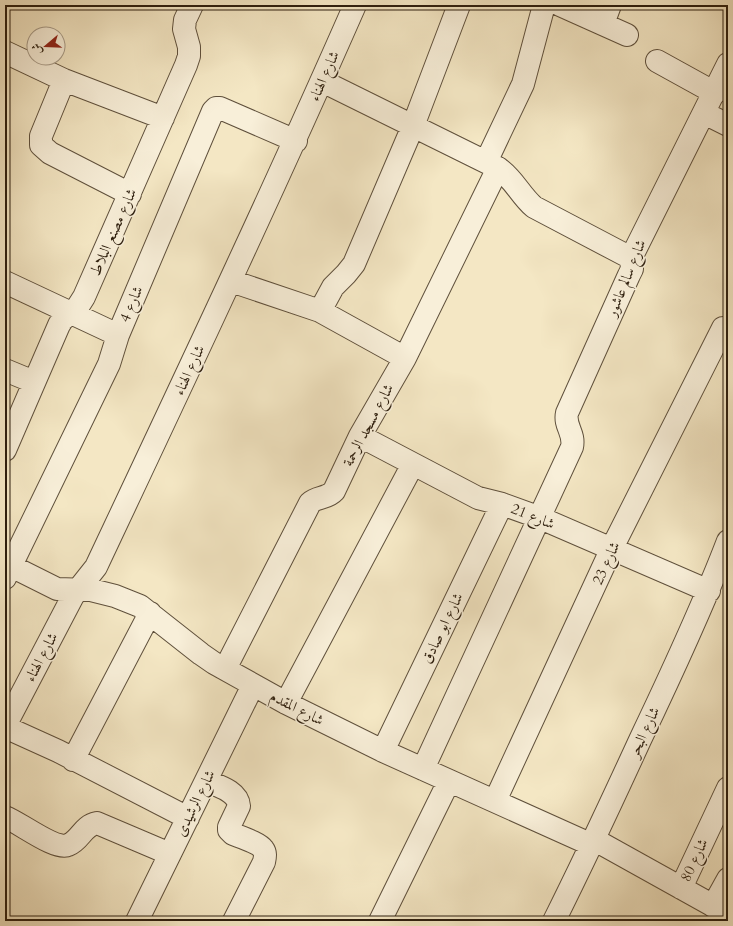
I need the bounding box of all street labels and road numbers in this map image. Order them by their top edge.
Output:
street label: شارع الهناء [304,48,347,106]
street label: شارع مصنع البلاط [85,185,145,280]
street label: شارع سالم عاشور [601,236,653,323]
street label: شارع 4 [114,283,150,326]
street label: شارع الهناء [169,342,212,400]
street label: شارع مسجد الرحمة [338,380,401,471]
street label: شارع 21 [507,498,558,537]
street label: شارع 23 [587,538,627,589]
street label: شارع ابو صادق [416,589,470,668]
street label: شارع الهناء [20,629,65,687]
street label: شارع المقدم [265,686,327,733]
street label: شارع البحر [623,703,667,764]
street label: شارع الرشيدى [170,766,222,841]
street label: شارع 80 [675,835,715,886]

